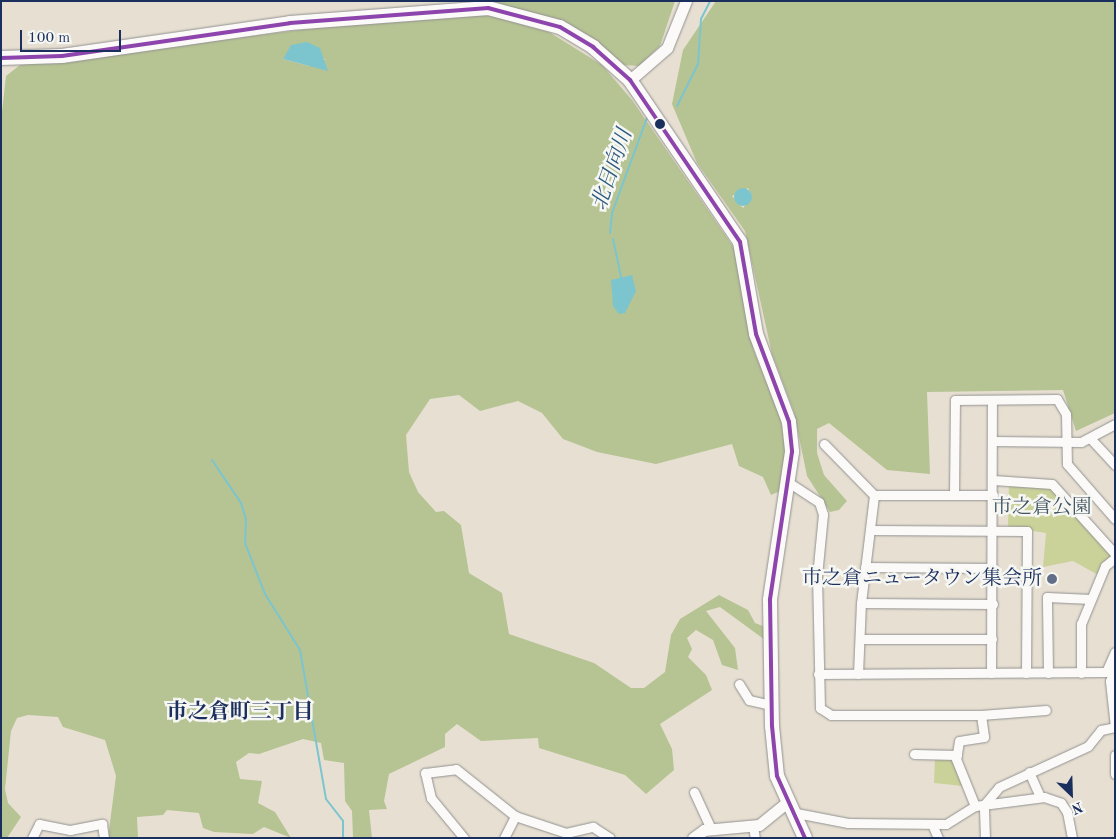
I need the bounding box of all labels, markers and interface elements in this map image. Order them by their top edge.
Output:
scale bar [22,20,124,52]
text: 100 m [28,31,70,46]
unlabelled marker [655,119,665,129]
water label: 北日向川 [587,126,639,214]
park label: 市之倉公園 [992,496,1092,520]
place label: 市之倉ニュータウン集会所 [802,567,1042,591]
marker: 市之倉ニュータウン集会所 [1046,573,1058,585]
district label: 市之倉町三丁目 [167,700,313,726]
north arrow [1046,769,1096,819]
text: N [1069,799,1085,816]

